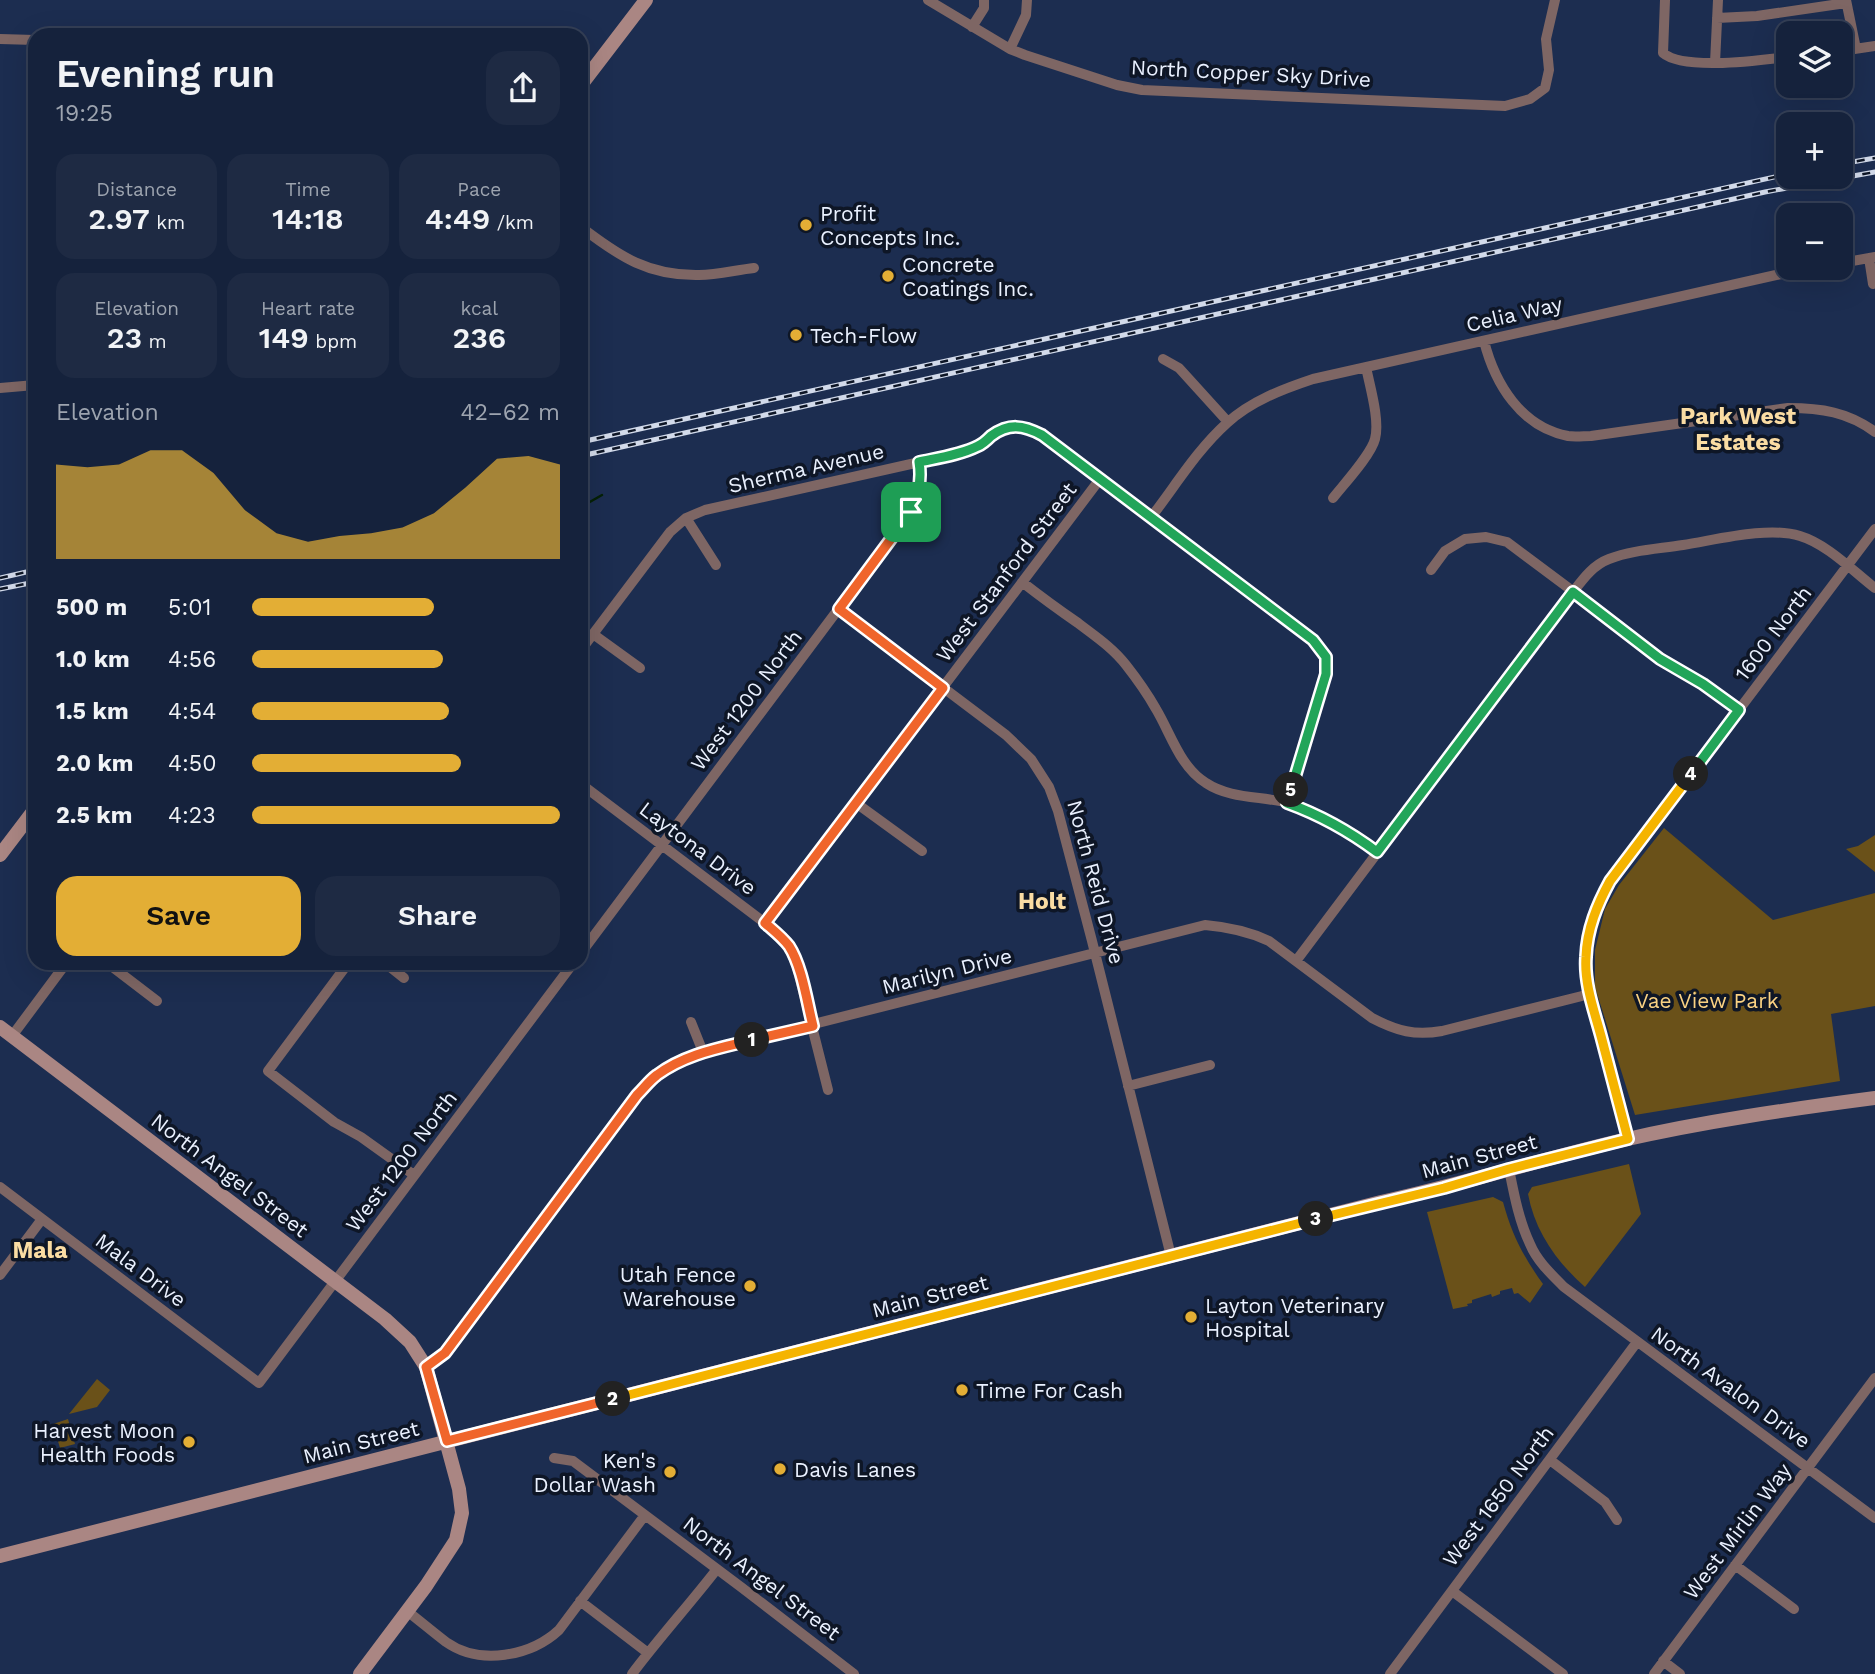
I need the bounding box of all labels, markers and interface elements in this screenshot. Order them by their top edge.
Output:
map controls [1776,21,1853,280]
button: layers [1776,21,1853,98]
button: share [486,51,560,125]
text: Evening run [56,52,275,96]
street label: North Copper Sky Drive [1130,54,1372,92]
text: 19:25 [56,100,113,127]
button: + [1776,112,1853,189]
text: Distance [96,178,177,201]
text: Time [285,178,331,201]
text: Pace [457,178,501,201]
text: 2.97 [88,201,150,236]
text: 14:18 [272,201,344,236]
text: 4:49 [425,201,490,236]
place label: Profit Concepts Inc. [820,201,960,250]
button: − [1776,203,1853,280]
text: km [150,211,185,234]
text: /km [490,211,534,234]
marker: Profit Concepts Inc. [798,217,814,233]
place label: Concrete Coatings Inc. [902,252,1034,301]
marker: Concrete Coatings Inc. [880,268,896,284]
street label: Celia Way [1463,291,1565,337]
text: Elevation [94,297,179,320]
text: Heart rate [261,297,355,320]
text: kcal [461,297,498,320]
text: 23 [107,320,142,355]
text: 149 [259,320,309,355]
text: 236 [452,320,506,355]
place label: Tech-Flow [810,323,917,348]
marker: Tech-Flow [788,327,804,343]
text: m [142,330,167,353]
text: bpm [309,330,357,353]
text: Elevation [56,399,159,426]
text: 42–62 m [461,399,560,426]
district label: Park West Estates [1680,403,1796,456]
street label: Sherma Avenue [726,438,886,498]
street label: West Stanford Street [930,477,1082,667]
pin [881,482,941,542]
icon: arrive [892,493,930,531]
street label: 1600 North [1729,581,1817,685]
text: 500 m [56,594,127,621]
text: 5:01 [168,594,211,621]
street label: West 1200 North [685,625,807,775]
text: 1.0 km [56,646,130,673]
text: 4:56 [168,646,216,673]
text: 1.5 km [56,698,129,725]
text: 4:54 [168,698,216,725]
text: 2.0 km [56,750,134,777]
text: 4:50 [168,750,217,777]
pin: 4 [1674,756,1708,792]
text: 4 [1684,762,1697,785]
pin: 5 [1274,772,1308,808]
text: 5 [1285,778,1296,801]
street label: Laytona Drive [635,796,761,900]
street label: North Reid Drive [1062,797,1130,967]
text: 2.5 km [56,802,132,829]
text: 4:23 [168,802,216,829]
button: Save [56,876,301,956]
button: Share [315,876,560,956]
district label: Holt [1018,888,1066,915]
street label: Marilyn Drive [879,943,1015,999]
park label: Vae View Park [1635,988,1779,1013]
pin: 1 [734,1023,770,1058]
text: 1 [747,1028,756,1051]
street label: West 1200 North [340,1086,462,1236]
street label: North Angel Street [147,1108,314,1242]
street label: Main Street [1418,1129,1540,1183]
pin: 3 [1298,1202,1334,1236]
text: 3 [1310,1207,1321,1230]
street label: Mala Drive [91,1228,191,1312]
district label: Mala [12,1237,68,1264]
place label: Utah Fence Warehouse [620,1262,736,1311]
street label: Main Street [869,1269,991,1322]
marker: Utah Fence Warehouse [742,1278,758,1294]
place label: Layton Veterinary Hospital [1205,1293,1384,1342]
marker: Layton Veterinary Hospital [1183,1309,1199,1325]
street label: North Avalon Drive [1646,1321,1816,1453]
place label: Time For Cash [976,1378,1123,1403]
pin: 2 [596,1382,630,1416]
marker: Time For Cash [954,1382,970,1398]
text: 2 [607,1387,618,1410]
street label: Main Street [300,1415,422,1468]
place label: Harvest Moon Health Foods [33,1418,175,1467]
street label: West 1650 North [1437,1421,1559,1571]
marker: Harvest Moon Health Foods [181,1434,197,1450]
place label: Ken's Dollar Wash [533,1448,656,1497]
place label: Davis Lanes [794,1457,916,1482]
street label: West Mirlin Way [1678,1458,1796,1604]
marker: Davis Lanes [772,1461,788,1477]
marker: Ken's Dollar Wash [662,1464,678,1480]
street label: North Angel Street [679,1511,846,1645]

